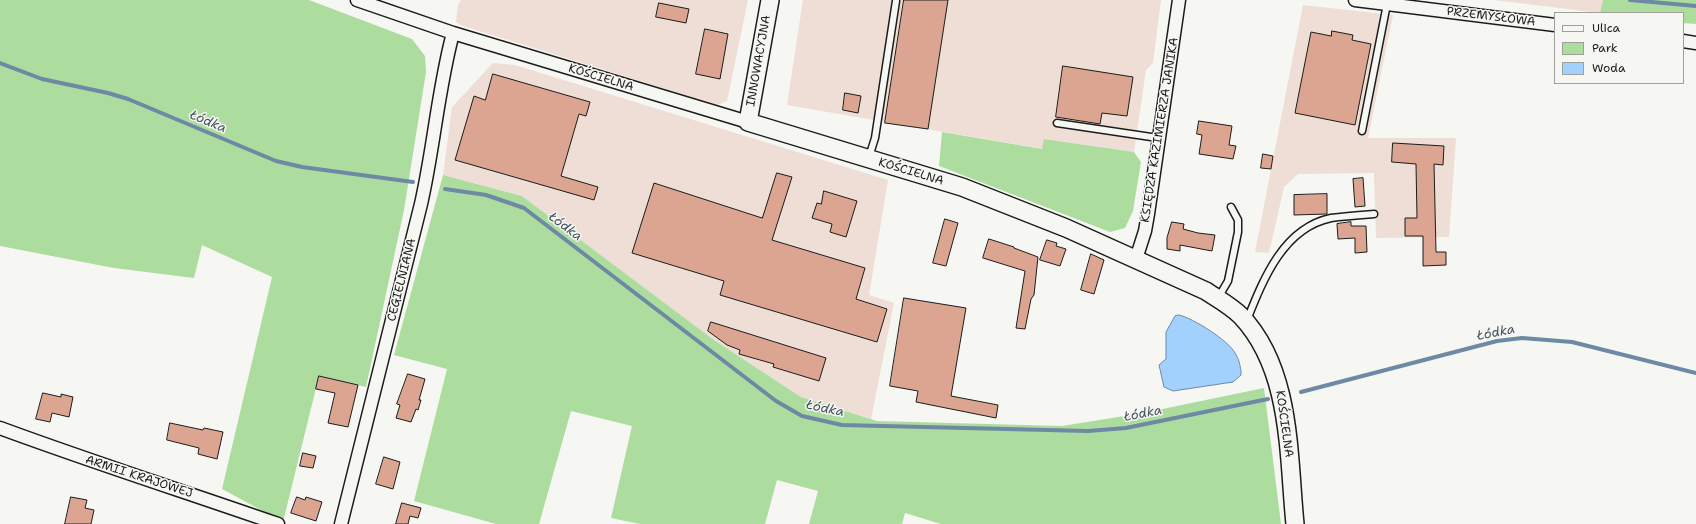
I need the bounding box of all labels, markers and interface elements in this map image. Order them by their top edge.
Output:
street label: PRZEMYSŁOWA [1446,4,1536,30]
legend [1554,12,1684,84]
street label: INNOWACYJNA [744,14,774,108]
text: Ulica [1592,20,1620,36]
street label: KSIĘDZA KAZIMIERZA JANIKA [1138,36,1182,224]
text: Park [1592,40,1618,56]
text: Woda [1592,60,1625,76]
street label: KOŚCIELNA [567,61,635,95]
water label: Łódka [187,107,229,137]
street label: KOŚCIELNA [877,155,945,189]
water label: Łódka [545,209,585,245]
street label: CEGIELNIANA [385,237,419,323]
water label: Łódka [1476,322,1516,344]
street label: KOŚCIELNA [1272,390,1296,458]
water label: Łódka [805,397,845,421]
water label: Łódka [1123,403,1163,425]
street label: ARMII KRAJOWEJ [83,453,195,501]

